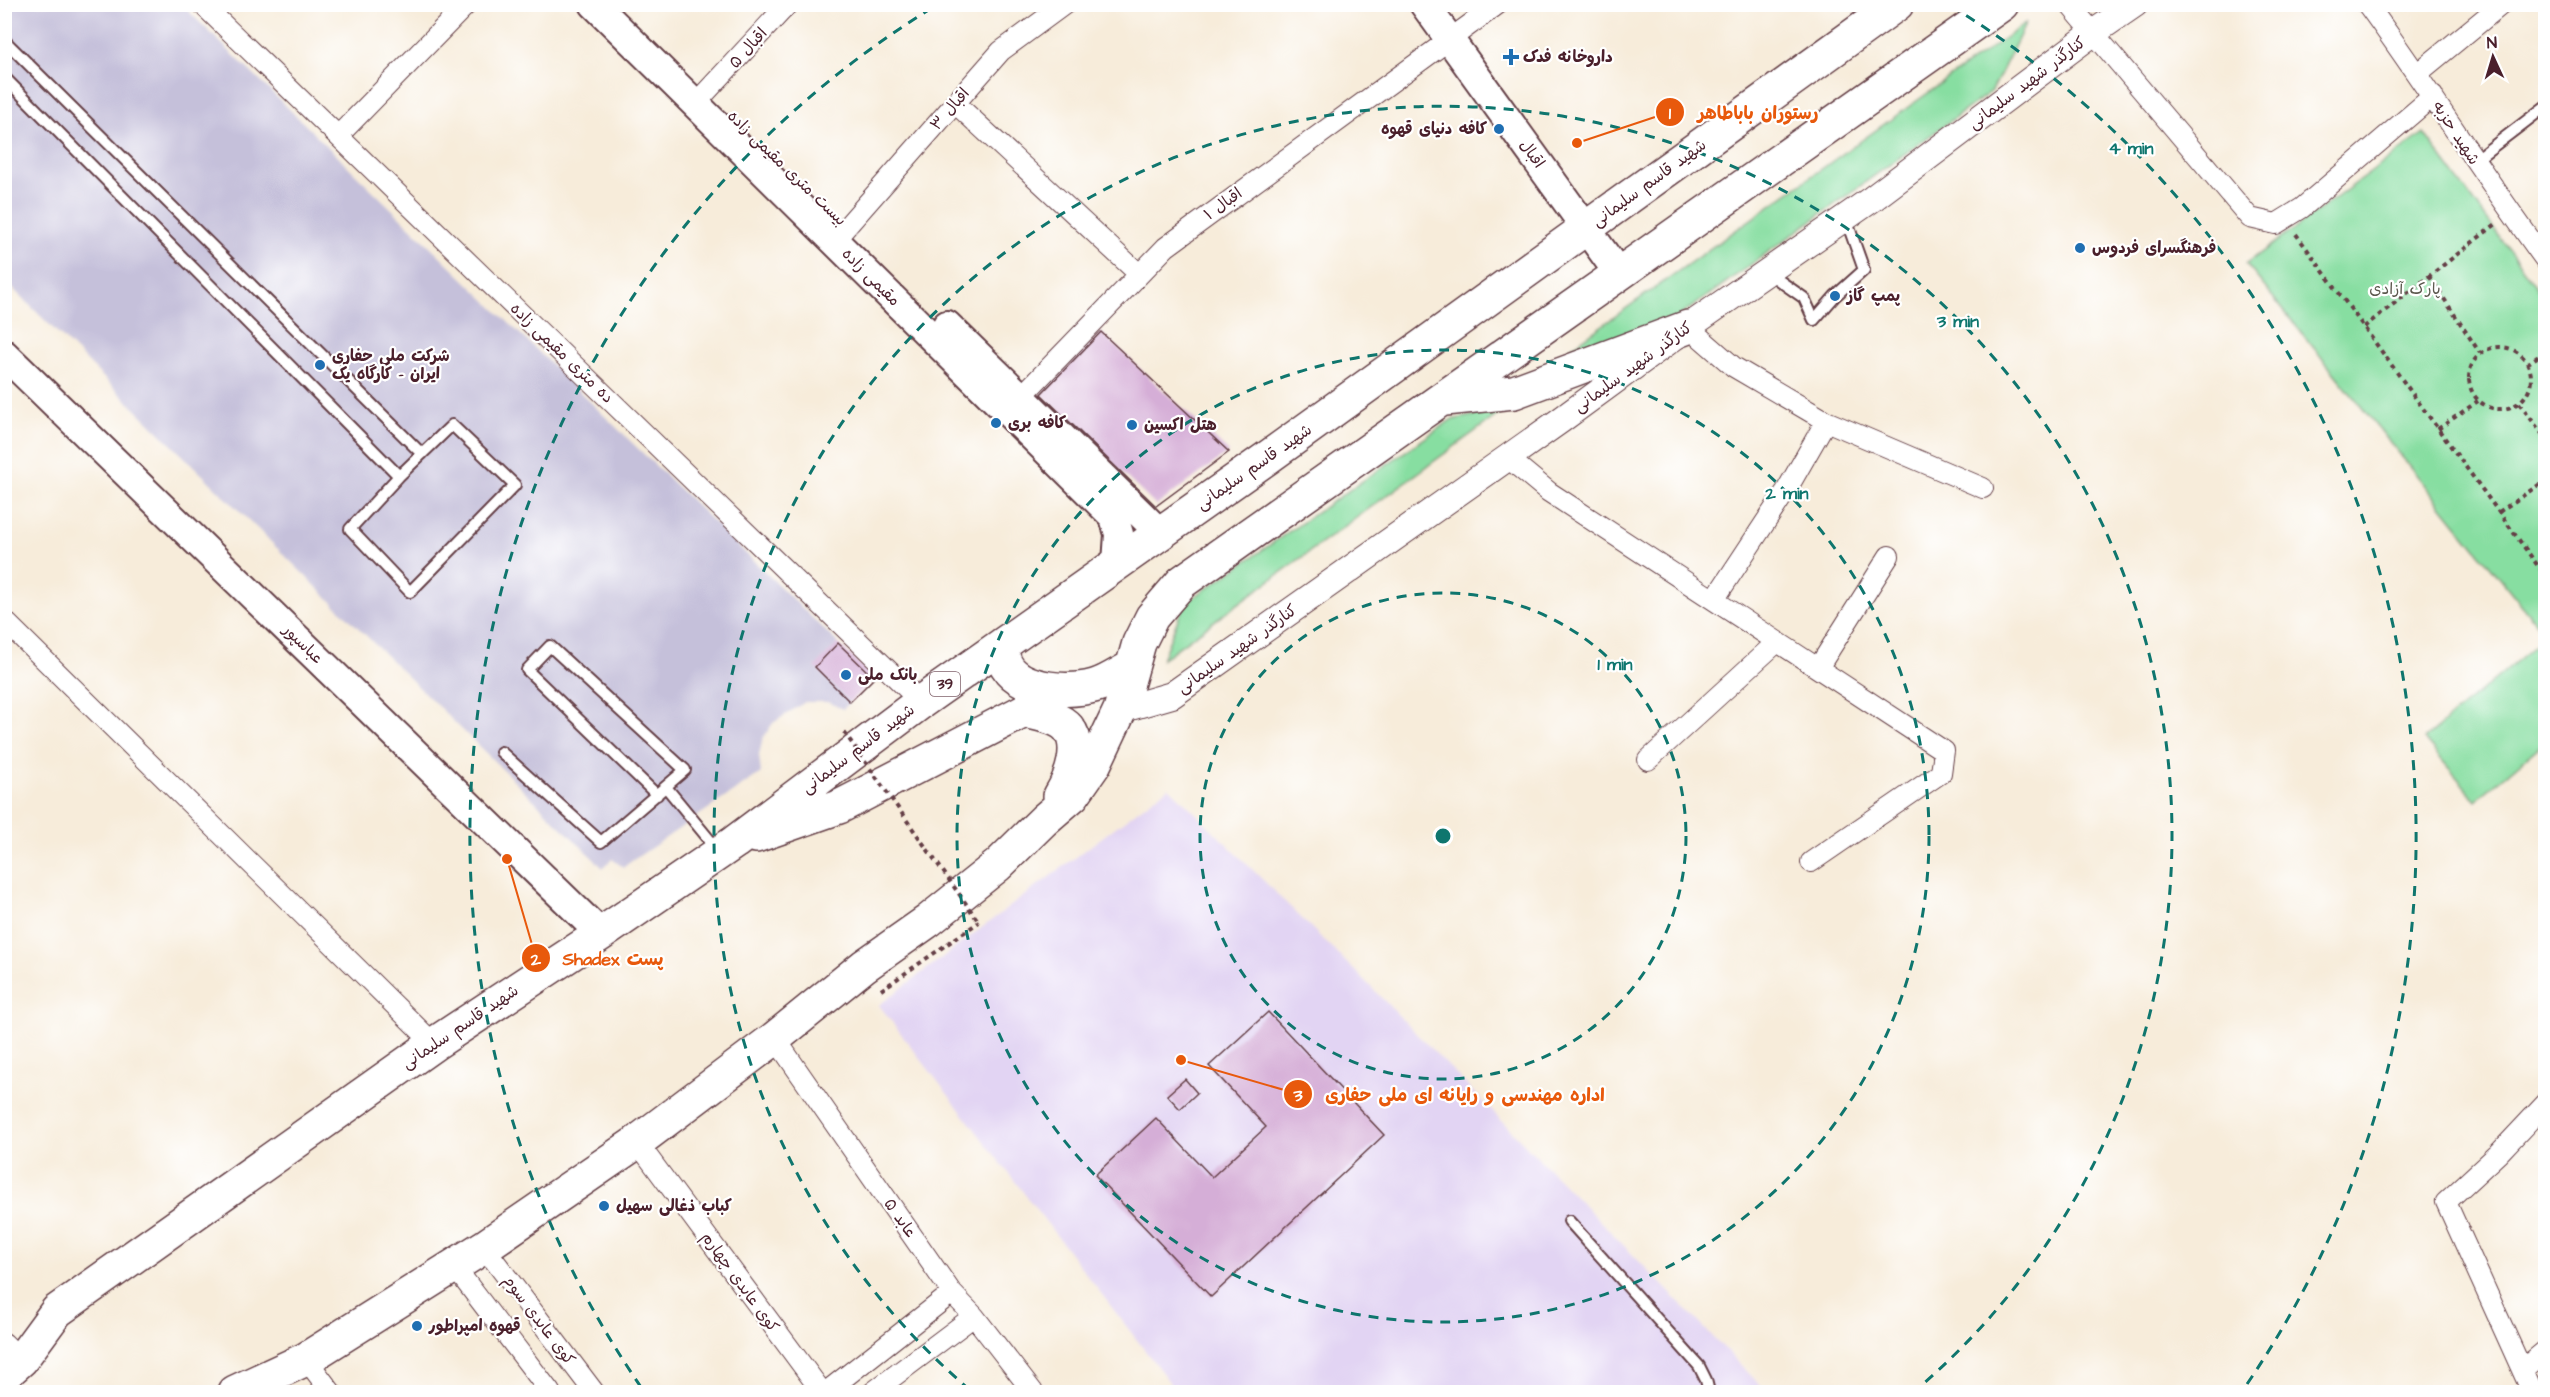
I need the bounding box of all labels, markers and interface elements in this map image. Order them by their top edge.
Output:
street label: اقبال ۵ [724,23,772,73]
north arrow [2463,27,2523,87]
street label: کنارگذر شهید سلیمانی [1964,31,2090,134]
text: N [2486,32,2498,54]
place label: داروخانه فدک [1523,46,1613,68]
marker: داروخانه فدک [1504,50,1518,64]
street label: اقبال ۳ [925,83,975,135]
callout: رستوران باباطاهر [1655,94,1831,130]
street label: شهید حزبه [2427,97,2485,169]
text: 1 [1669,101,1672,126]
text: رستوران باباطاهر [1695,101,1819,126]
street label: بیست متری مقیمی زاده [723,105,851,231]
place label: کافه دنیای قهوه [1381,118,1487,140]
marker: کافه دنیای قهوه [1492,122,1506,136]
street label: شهید قاسم سلیمانی [1587,134,1711,233]
street label: اقبال [1514,135,1550,173]
text: 4 min [2108,136,2154,161]
street label: اقبال ۱ [1199,183,1247,225]
place label: فرهنگسرای فردوس [2092,237,2216,259]
marker: فرهنگسرای فردوس [2073,241,2087,255]
street label: مقیمی زاده [837,243,905,311]
park label: پارک آزادی [2369,278,2441,300]
place label: پمپ گاز [1845,285,1900,307]
marker: پمپ گاز [1828,289,1842,303]
street label: ده متری مقیمی زاده [505,298,619,408]
text: 3 min [1936,309,1979,334]
street label: کنارگذر شهید سلیمانی [1569,316,1697,418]
place label: شرکت ملی حفاری ایران - کارگاه یک [332,345,450,385]
marker: شرکت ملی حفاری ایران - کارگاه یک [313,358,327,372]
place label: کافه بری [1008,412,1066,434]
place label: هتل اکسین [1144,414,1217,436]
marker: کافه بری [989,416,1003,430]
marker: هتل اکسین [1125,418,1139,432]
street label: شهید قاسم سلیمانی [1192,419,1317,516]
text: 2 min [1764,481,1809,506]
street label: کنارگذر شهید سلیمانی [1173,599,1302,699]
street label: عباسپور [277,618,328,669]
text: 1 min [1597,652,1633,677]
place label: بانک ملی [858,664,917,686]
marker: بانک ملی [839,668,853,682]
road number: 39 [930,672,960,696]
street label: شهید قاسم سلیمانی [797,699,920,800]
centre of rings [1433,826,1453,846]
callout: Shadex پست [521,940,676,976]
text: 2 [530,947,542,972]
text: Shadex پست [561,947,664,972]
street label: شهید قاسم سلیمانی [397,980,523,1075]
callout: اداره مهندسی و رایانه ای ملی حفاری [1283,1076,1617,1112]
text: 3 [1292,1083,1303,1108]
text: اداره مهندسی و رایانه ای ملی حفاری [1325,1083,1605,1108]
street label: عابد ۵ [879,1194,921,1242]
place label: کباب ذغالی سهیل [616,1195,732,1217]
marker: کباب ذغالی سهیل [597,1199,611,1213]
street label: کوی عابدی چهارم [695,1227,784,1337]
street label: کوی عابدی سوم [497,1270,580,1370]
place label: قهوه امپراطور [428,1315,521,1337]
marker: قهوه امپراطور [410,1319,424,1333]

